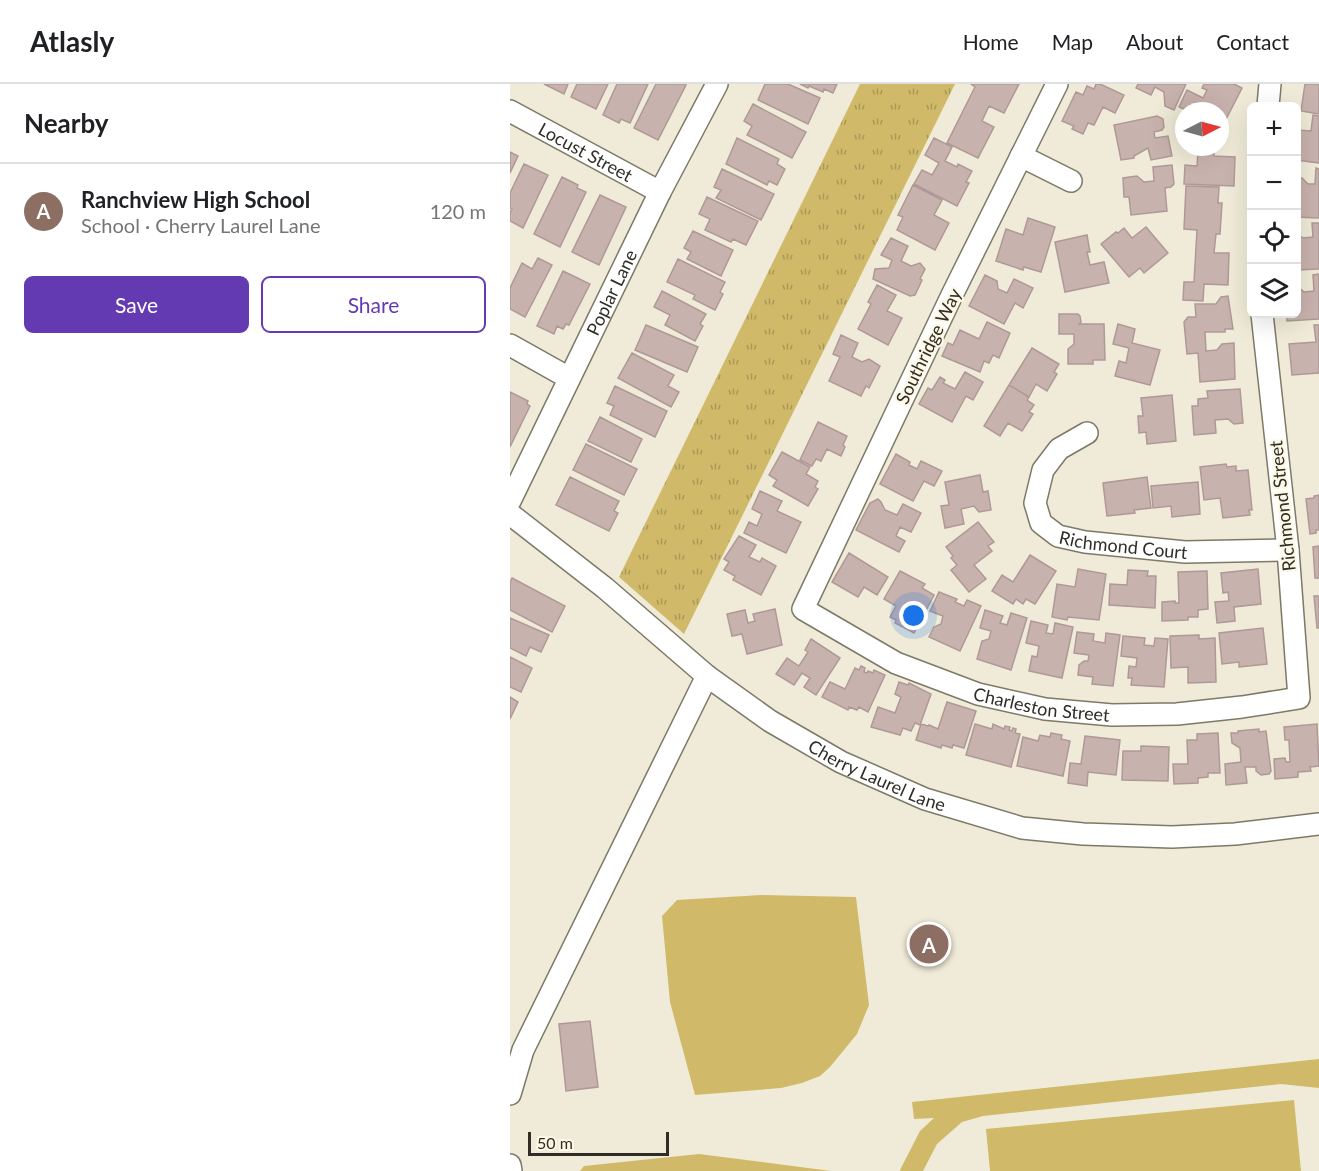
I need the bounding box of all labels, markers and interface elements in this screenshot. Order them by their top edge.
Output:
text: Atlasly [30,24,114,58]
text: Home [963,29,1019,54]
text: Map [1052,29,1093,54]
text: About [1126,29,1183,54]
text: Contact [1216,29,1289,54]
north arrow [1175,102,1229,156]
map controls [1247,102,1301,318]
button: + [1247,102,1301,156]
text: Nearby [24,107,109,139]
street label: Locust Street [535,118,637,186]
button: − [1247,156,1301,210]
text: Ranchview High School [81,186,310,213]
text: A [37,199,50,223]
text: 120 m [430,199,486,223]
button: locate [1247,210,1301,264]
text: School · Cherry Laurel Lane [81,213,320,237]
street label: Poplar Lane [581,246,641,339]
button: layers [1247,264,1301,318]
button: Save [24,276,249,333]
button: Share [261,276,486,333]
street label: Southridge Way [890,284,966,408]
street label: Richmond Street [1264,439,1300,572]
street label: Richmond Court [1057,526,1189,563]
your location [899,601,928,630]
street label: Charleston Street [971,682,1111,726]
street label: Cherry Laurel Lane [804,735,948,816]
pin: A [910,922,948,966]
scale bar [528,1129,669,1156]
text: 50 m [537,1133,573,1152]

